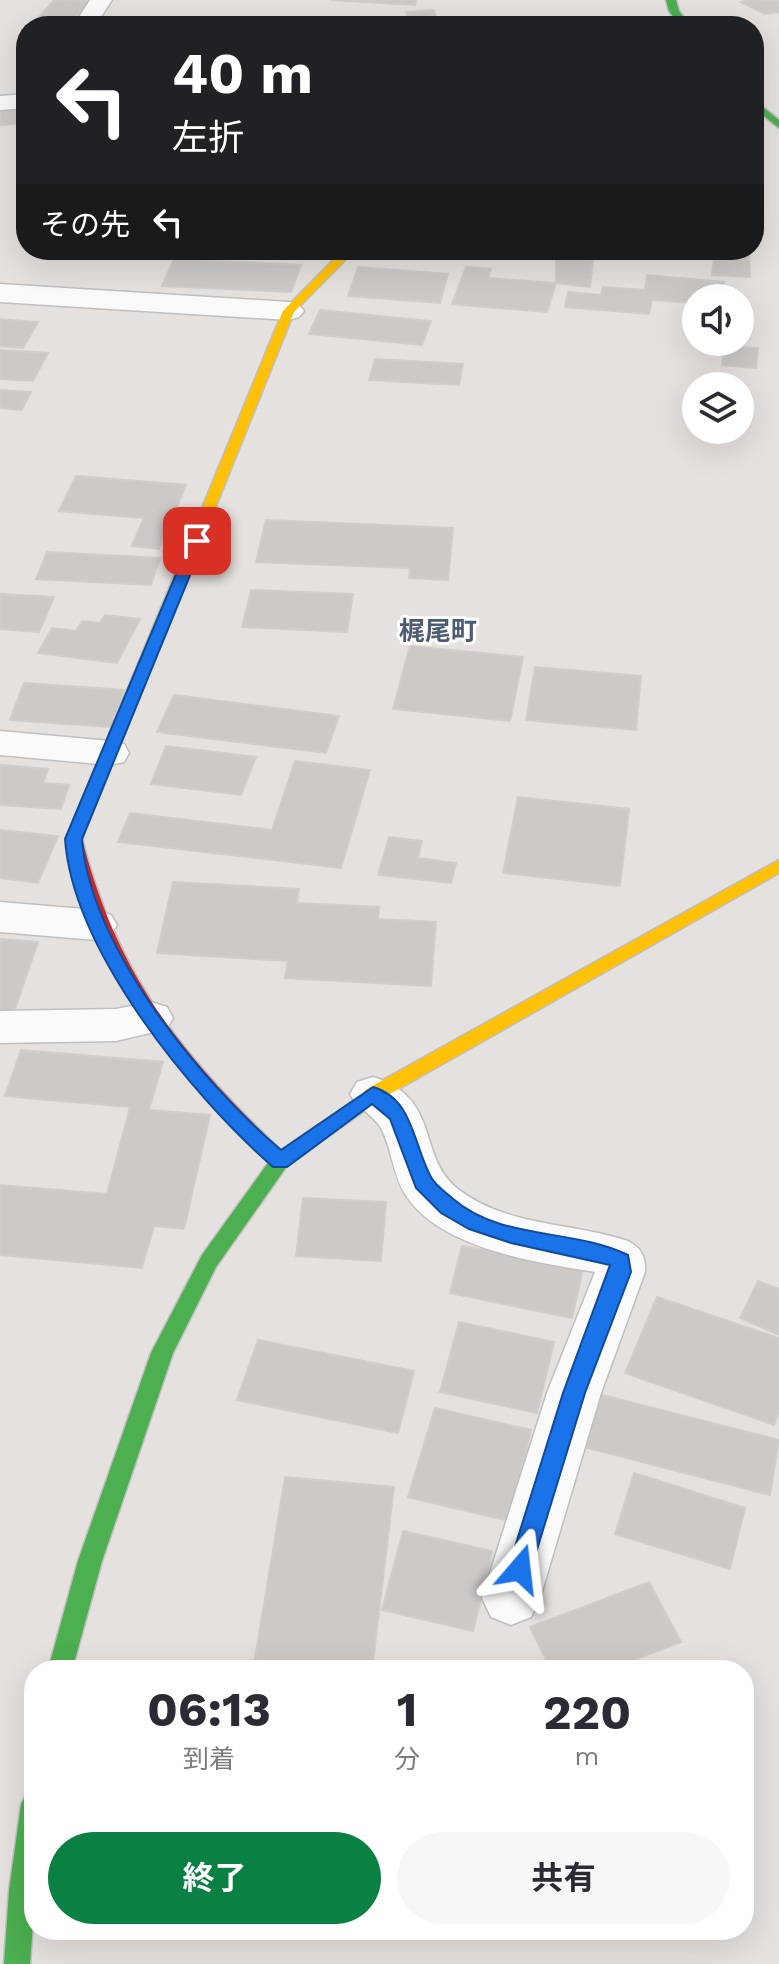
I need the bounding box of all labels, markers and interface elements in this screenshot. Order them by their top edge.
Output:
text: 40 m [172,41,313,107]
icon: left [40,48,144,152]
text: 左折 [172,117,244,159]
icon: left [146,200,190,244]
text: その先 [40,207,130,242]
map controls [682,284,754,444]
button: sound [682,284,754,356]
button: layers [682,372,754,444]
pin [163,507,231,575]
icon: arrive [175,519,219,563]
district label: 梶尾町 [399,616,477,646]
position arrow [478,1527,562,1611]
text: 06:13 [147,1681,271,1738]
text: 1 [397,1681,417,1738]
text: 220 [543,1684,631,1741]
text: m [575,1741,599,1771]
text: 到着 [183,1744,235,1774]
text: 分 [394,1744,420,1774]
button: 終了 [48,1832,381,1924]
button: 共有 [397,1832,730,1924]

